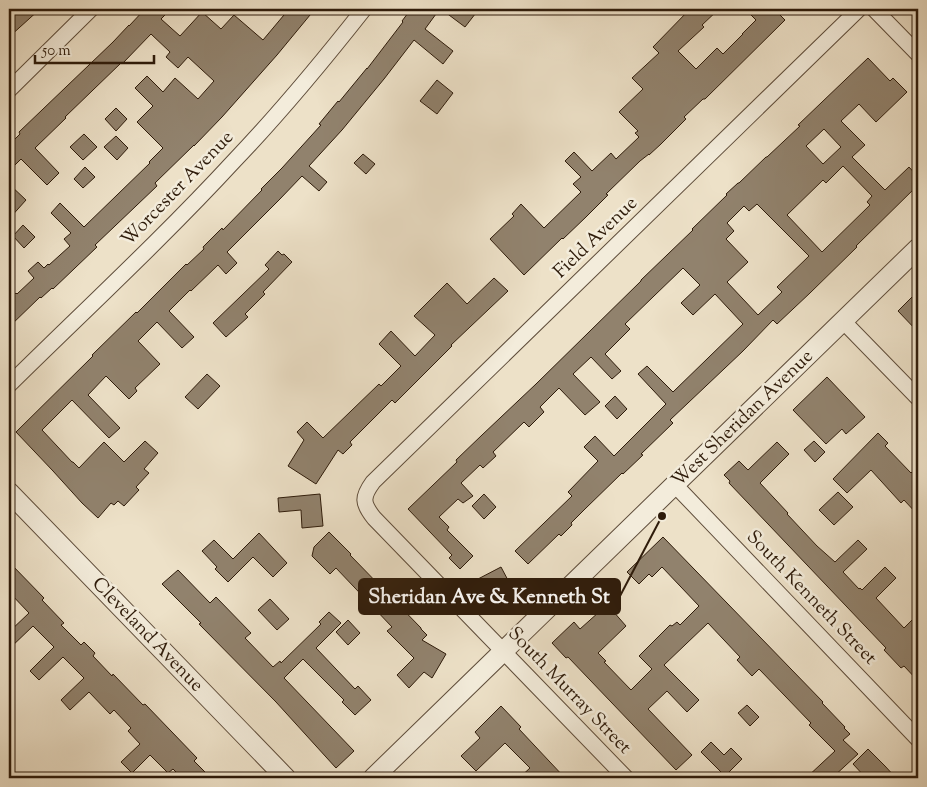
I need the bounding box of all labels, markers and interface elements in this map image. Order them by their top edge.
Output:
scale bar [35,32,154,64]
text: 50 m [41,41,71,62]
street label: Worcester Avenue [116,125,240,253]
street label: Field Avenue [548,191,644,285]
street label: West Sheridan Avenue [666,344,820,494]
street label: South Kenneth Street [739,525,883,672]
street label: Cleveland Avenue [85,571,209,699]
callout: Sheridan Ave & Kenneth St [359,579,620,614]
text: Sheridan Ave & Kenneth St [368,584,610,613]
street label: South Murray Street [501,621,637,761]

